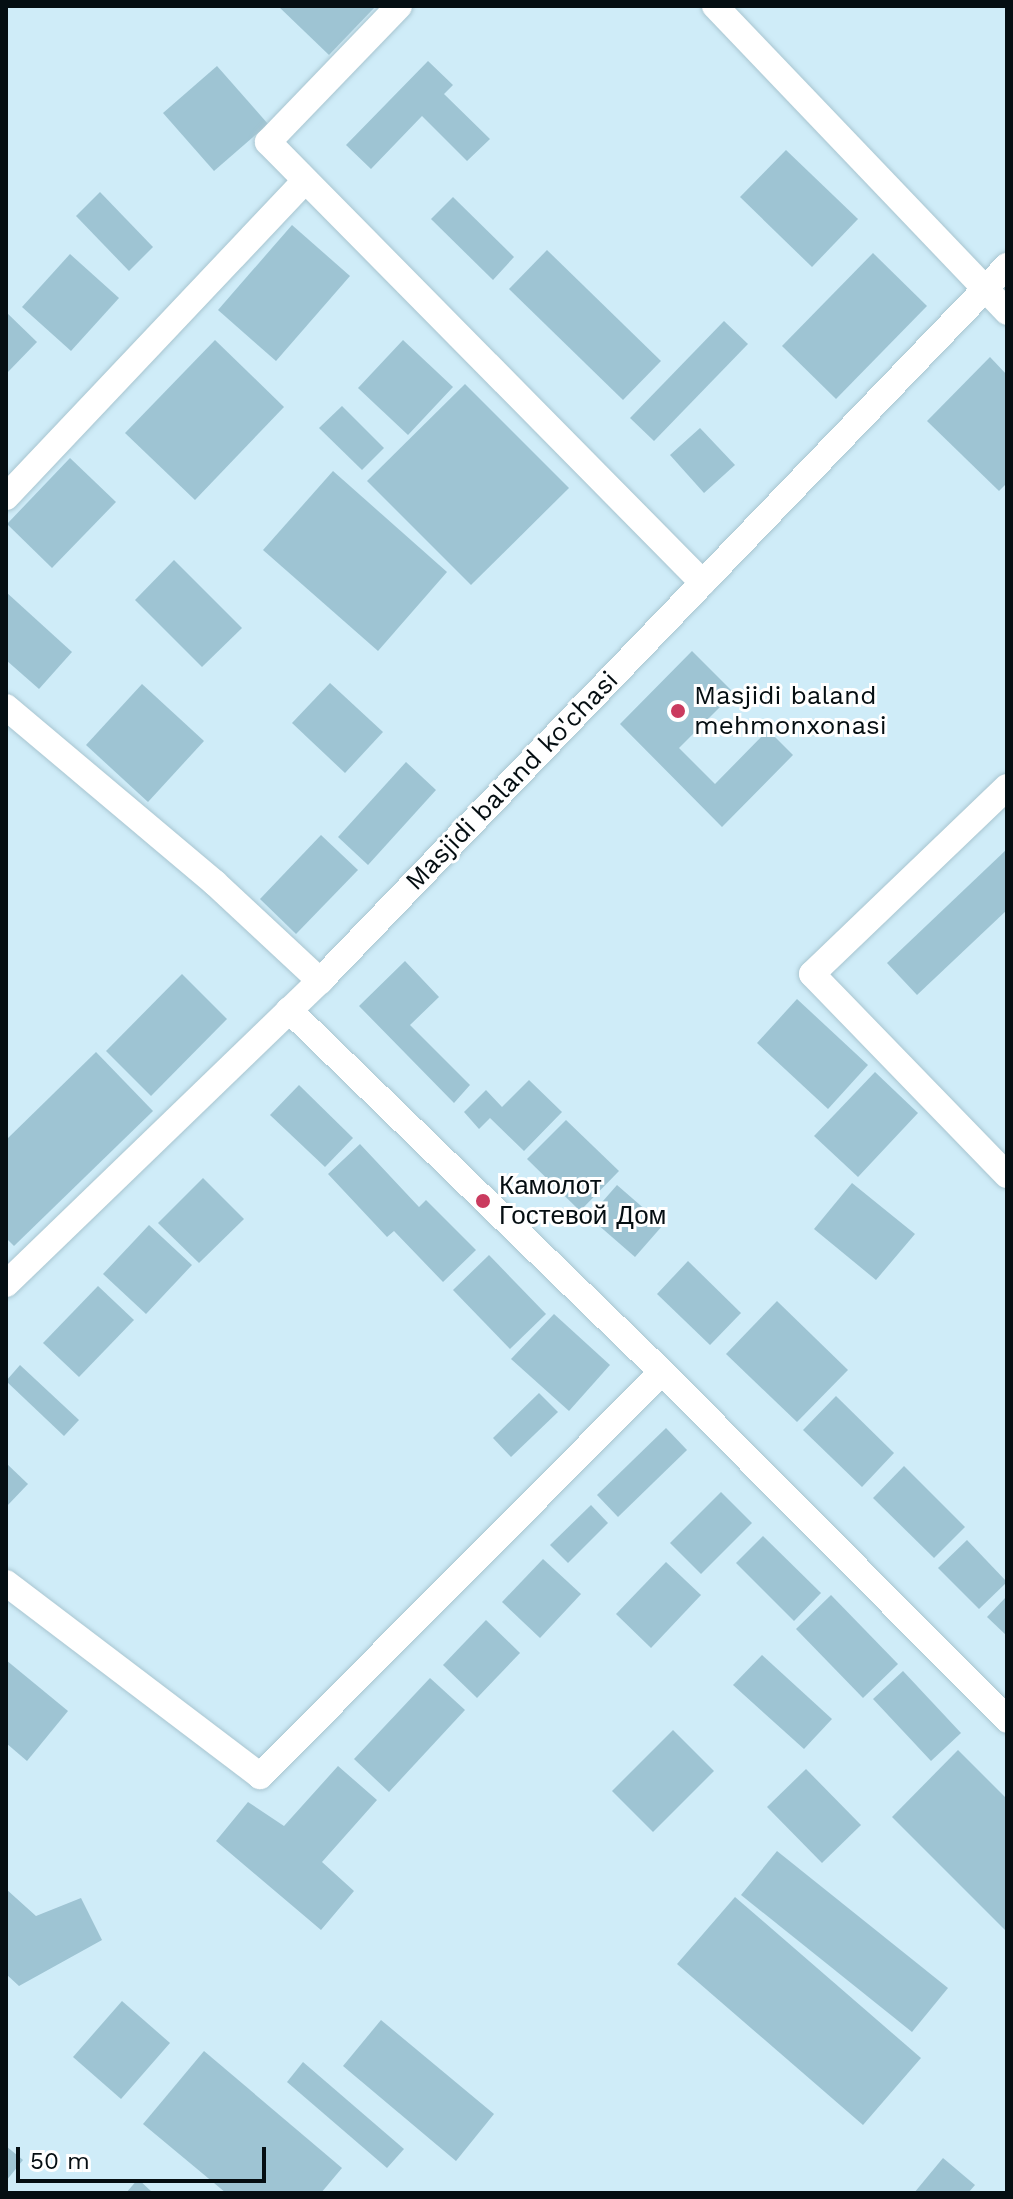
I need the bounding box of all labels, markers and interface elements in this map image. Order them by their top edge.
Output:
street label: Masjidi baland ko'chasi [399,665,625,897]
place label: Masjidi baland mehmonxonasi [694,680,887,742]
marker: Masjidi baland mehmonxonasi [669,702,687,720]
place label: Камолот Гостевой Дом [499,1170,666,1232]
marker: Камолот Гостевой Дом [474,1192,492,1210]
scale bar [20,2131,270,2181]
text: 50 m [30,2147,90,2175]

